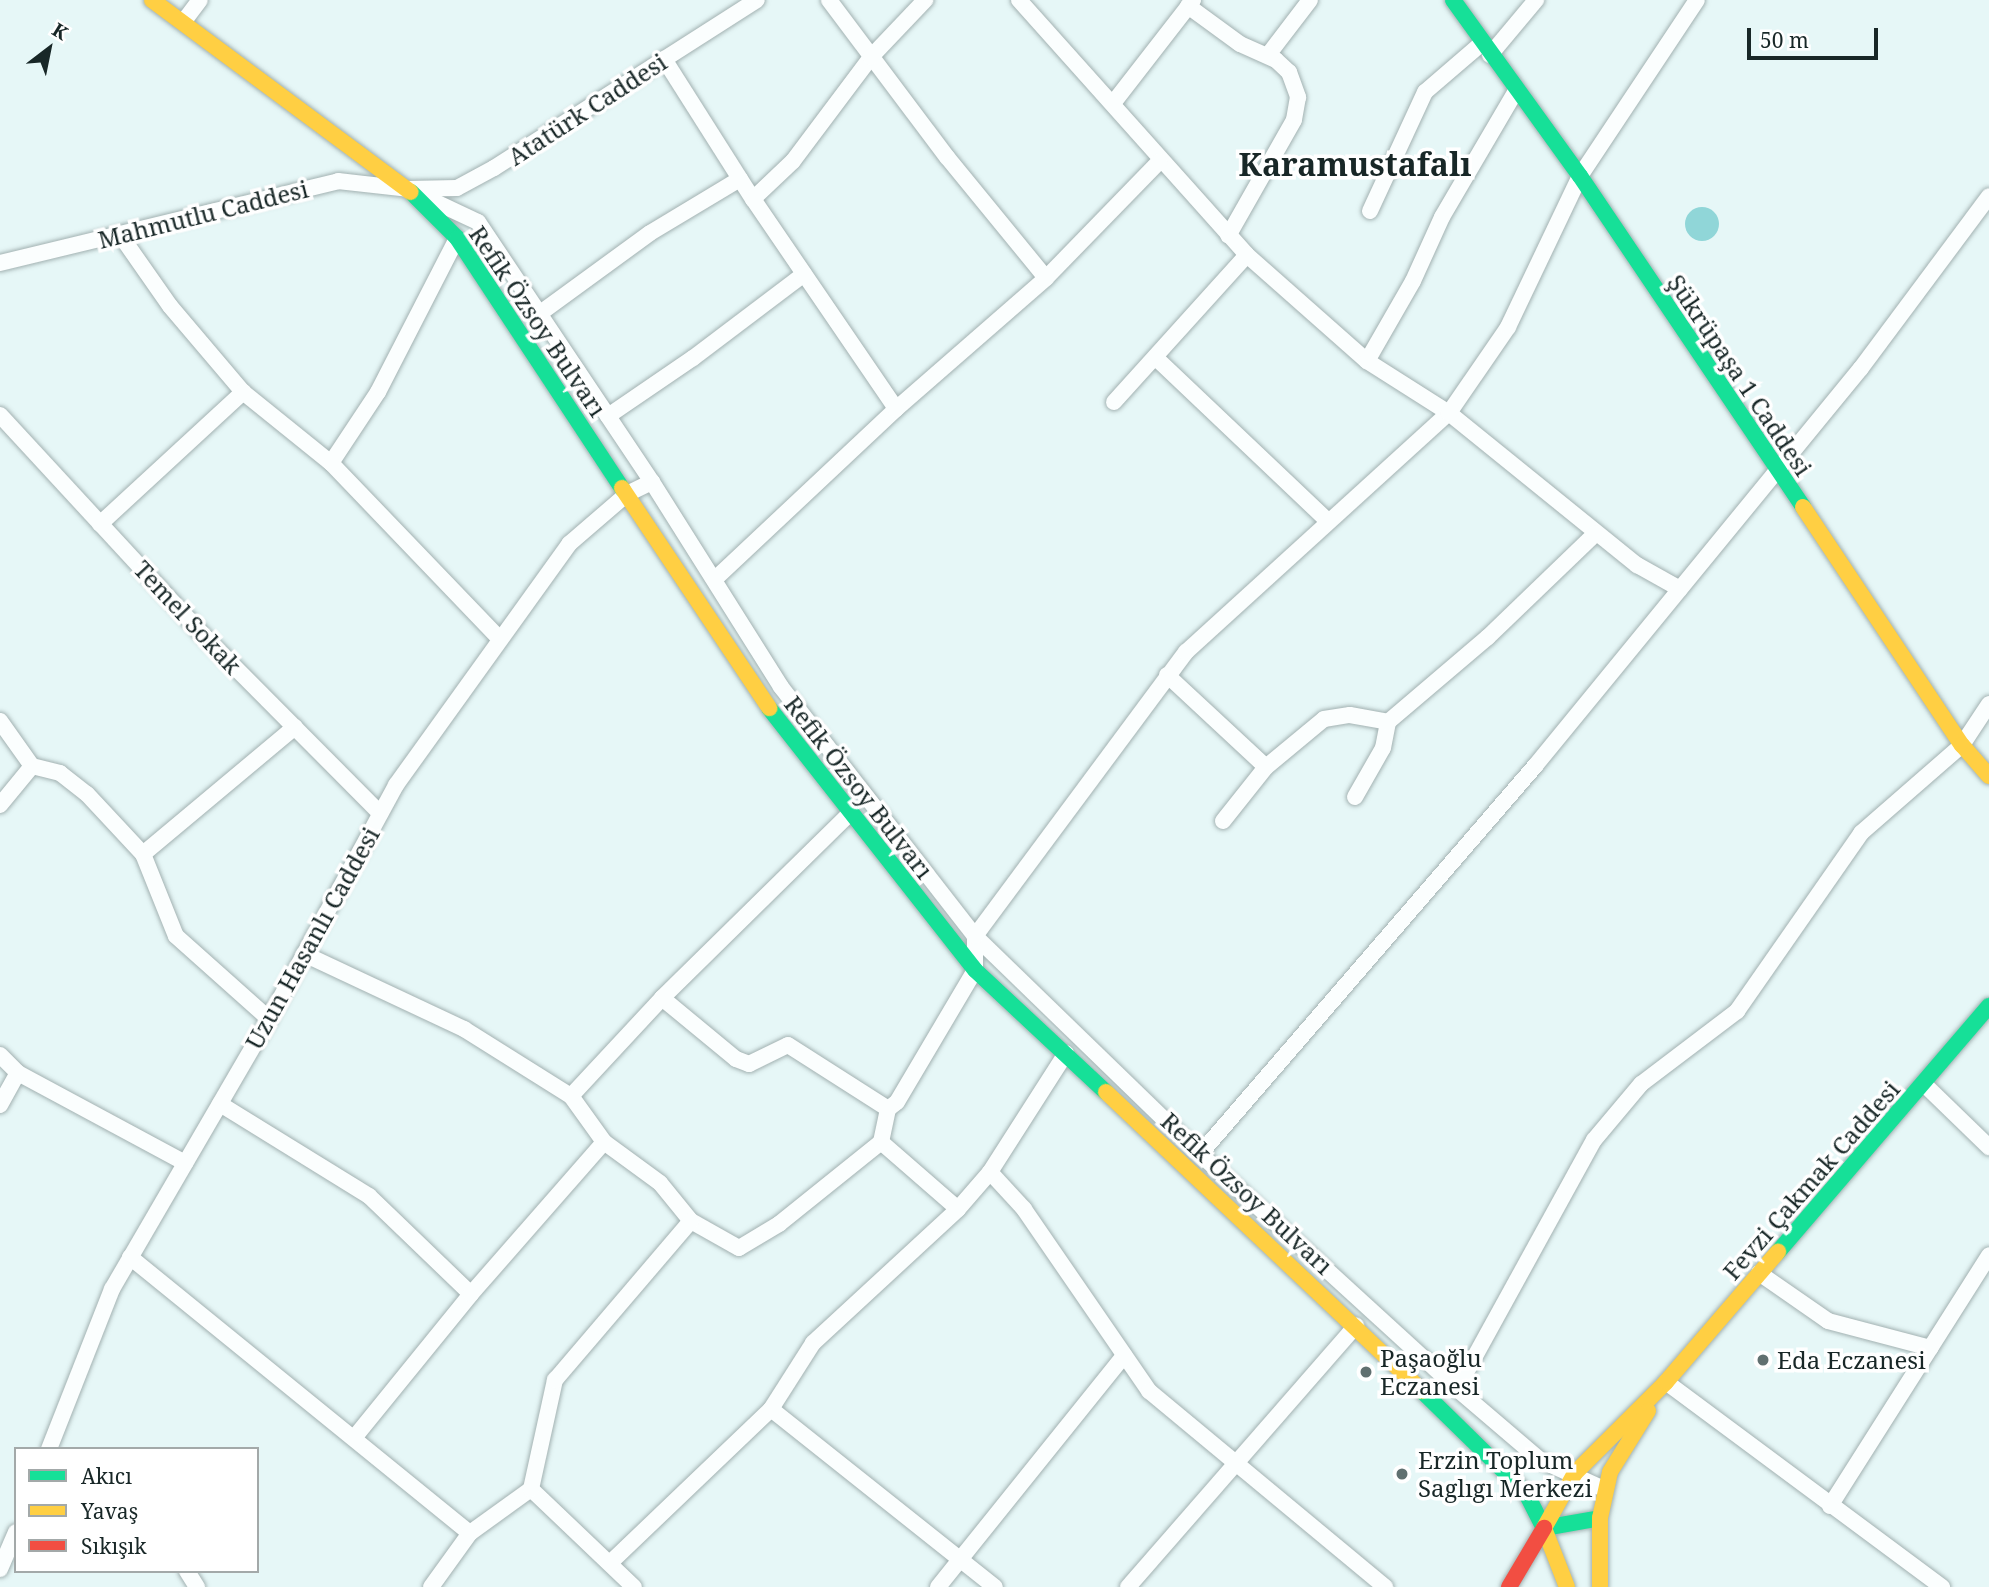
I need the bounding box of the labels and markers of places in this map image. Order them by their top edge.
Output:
place label: Paşaoğlu Eczanesi [1380,1344,1482,1400]
place label: Eda Eczanesi [1777,1346,1926,1374]
marker: Eda Eczanesi [1755,1352,1771,1368]
marker: Paşaoğlu Eczanesi [1358,1364,1374,1380]
place label: Erzin Toplum Saglıgı Merkezi [1418,1446,1592,1502]
marker: Erzin Toplum Saglıgı Merkezi [1392,1464,1412,1484]

